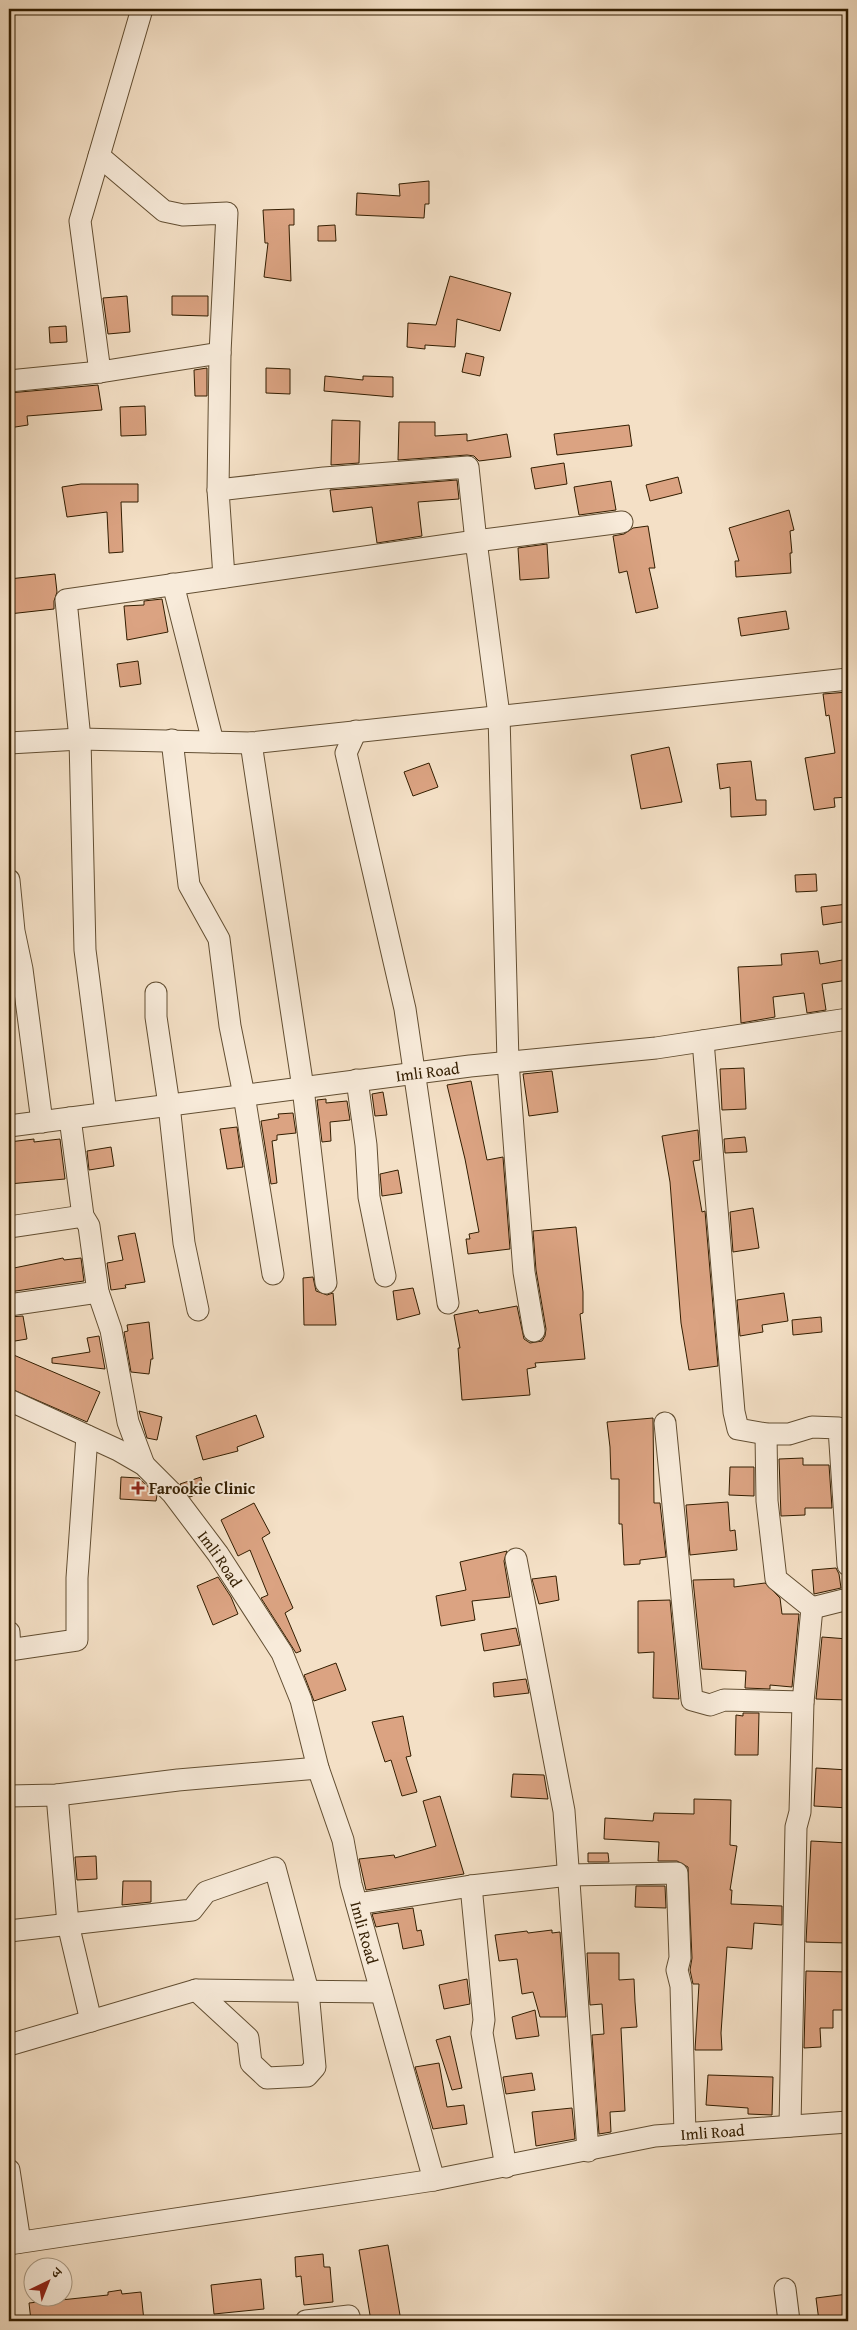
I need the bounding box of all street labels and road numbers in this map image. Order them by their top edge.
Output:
street label: Imli Road [394,1055,461,1088]
street label: Imli Road [192,1525,248,1592]
street label: Imli Road [344,1899,385,1967]
street label: Imli Road [680,2118,746,2146]

